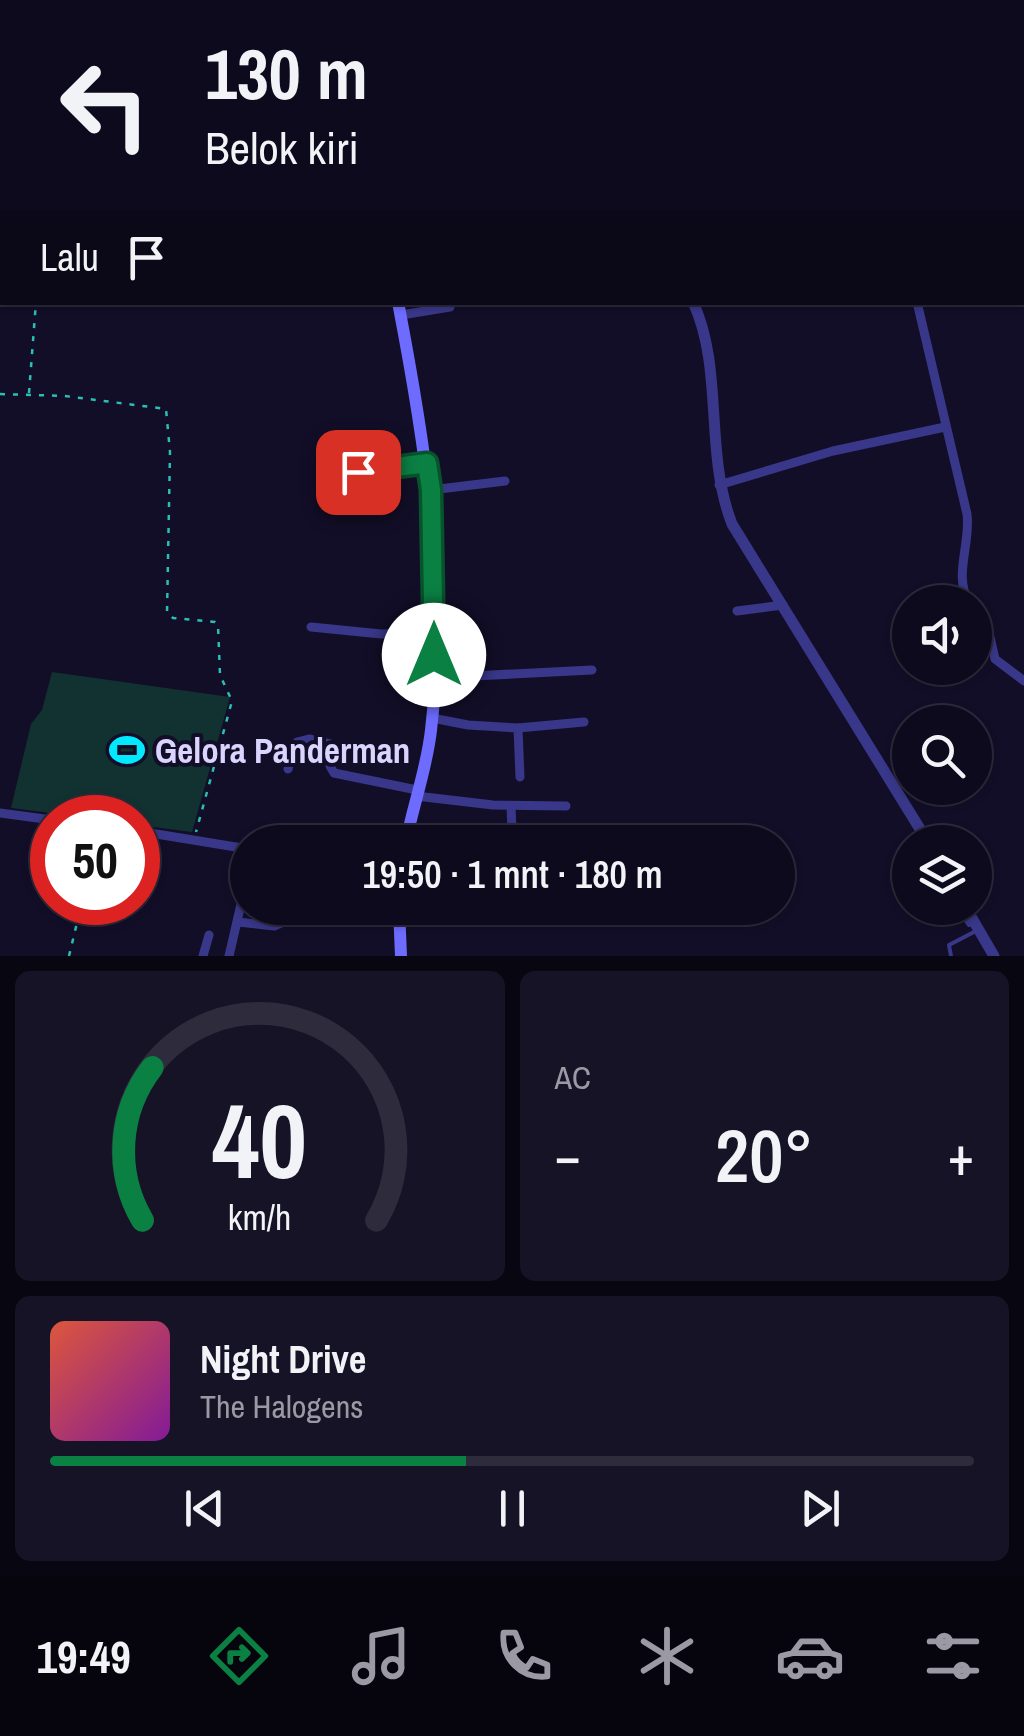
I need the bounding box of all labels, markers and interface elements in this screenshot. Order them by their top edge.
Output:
text: 130 m [205,27,368,121]
icon: left [40,40,170,170]
text: Belok kiri [205,117,359,178]
icon: arrive [119,230,174,285]
text: Lalu [40,232,99,283]
pin [316,430,401,515]
icon: arrive [331,445,386,500]
map controls [892,585,992,925]
button: sound [892,585,992,685]
position arrow [382,603,486,707]
button: search [892,705,992,805]
place label: Gelora Panderman [155,727,410,774]
sports icon: Gelora Panderman [108,731,146,769]
speed limit sign: 50 [30,795,160,925]
button: layers [892,825,992,925]
text: 19:50 · 1 mnt · 180 m [362,849,663,900]
text: AC [555,1056,591,1099]
text: 40 [212,1070,307,1210]
text: 20° [715,1104,813,1205]
text: − [555,1118,581,1192]
text: + [948,1118,974,1192]
text: km/h [228,1193,292,1241]
text: Night Drive [200,1334,366,1385]
text: The Halogens [200,1385,363,1428]
icon: previous [177,1481,232,1536]
icon: pause [485,1481,540,1536]
icon: next [793,1481,848,1536]
icon: directions [204,1621,274,1691]
icon: music [346,1621,416,1691]
icon: phone [489,1621,559,1691]
icon: climate [632,1621,702,1691]
icon: car [775,1621,845,1691]
icon: filters [918,1621,988,1691]
text: 19:49 [36,1626,131,1687]

